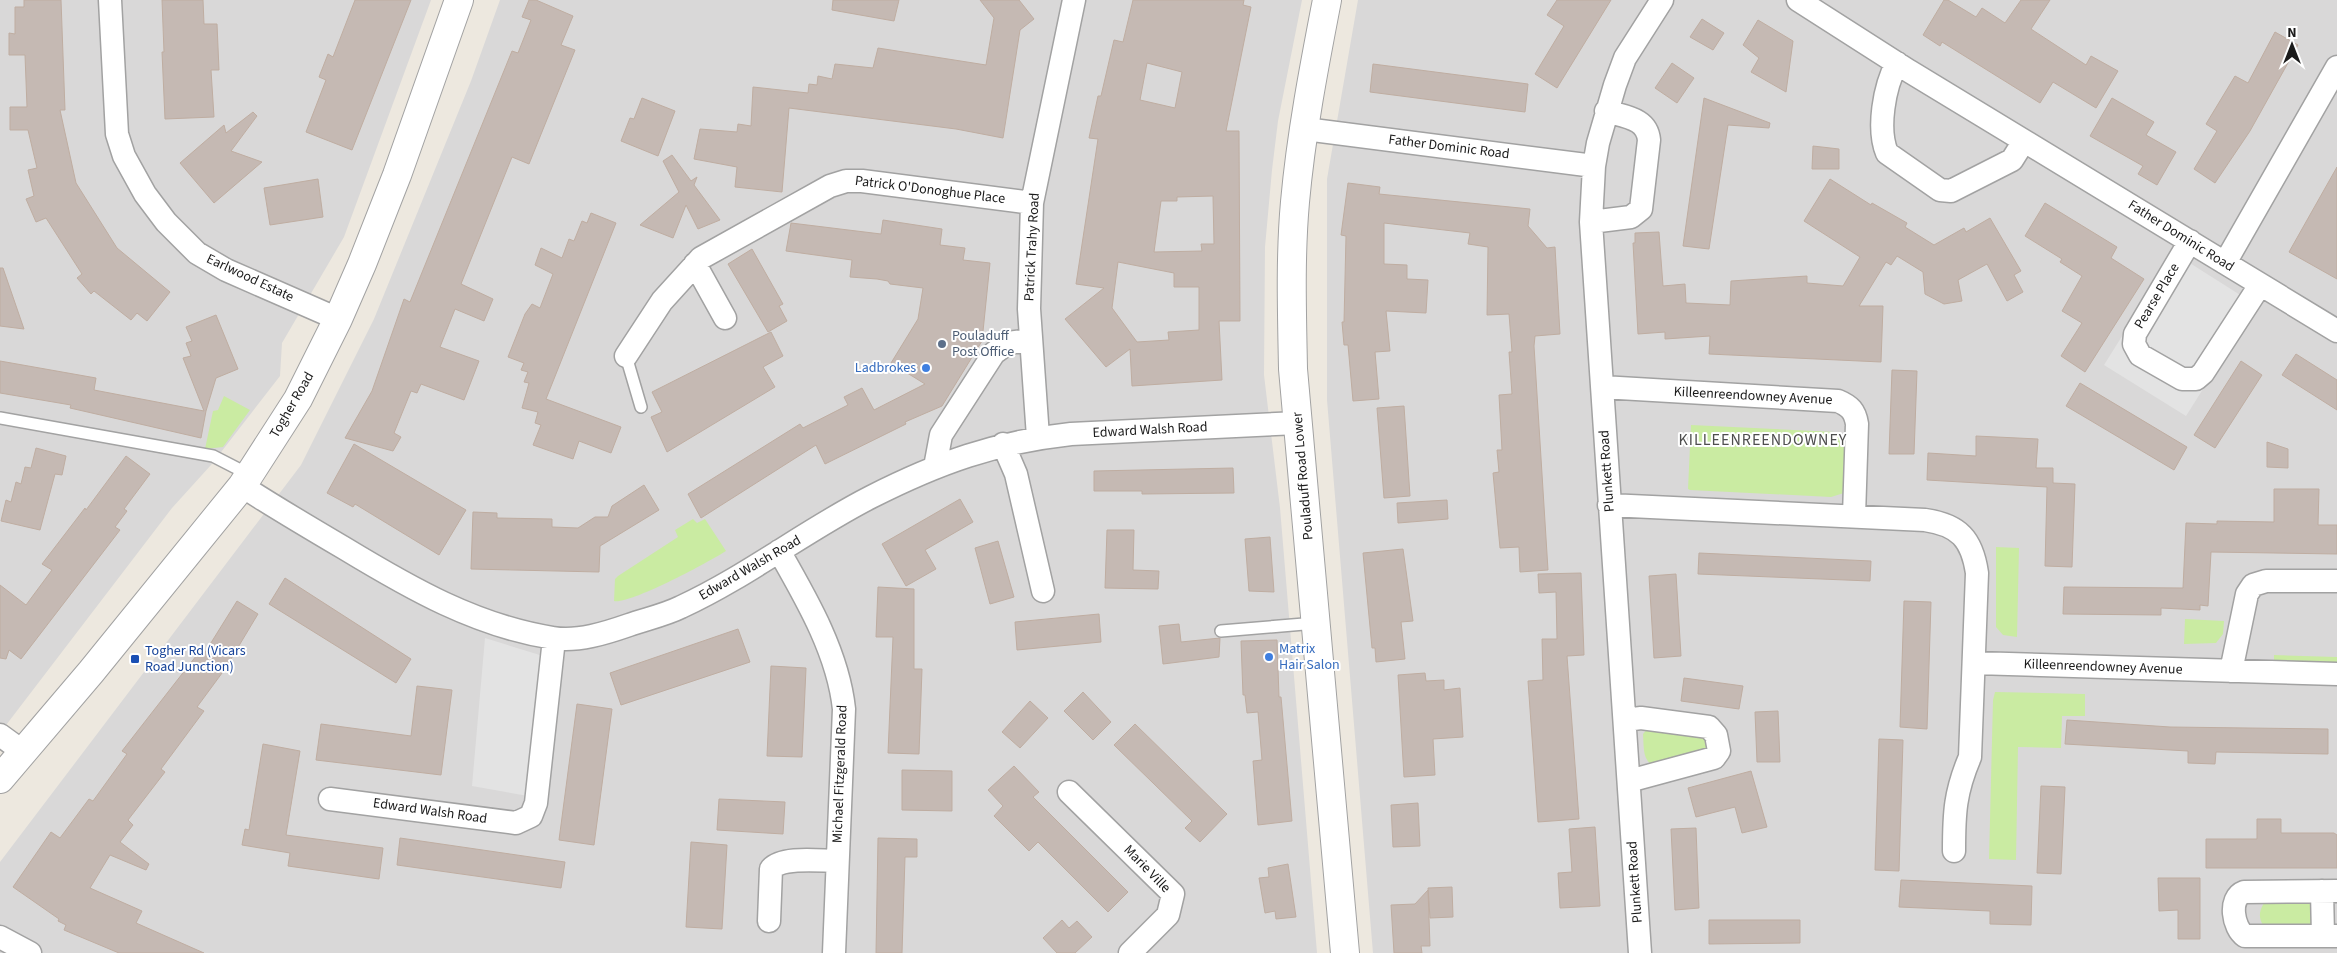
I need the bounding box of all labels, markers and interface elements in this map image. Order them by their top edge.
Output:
north arrow [2267,20,2317,70]
text: N [2287,23,2297,43]
street label: Father Dominic Road [1387,130,1511,164]
street label: Patrick O'Donoghue Place [854,171,1006,209]
street label: Patrick Trahy Road [1019,192,1045,302]
street label: Father Dominic Road [2124,195,2238,277]
street label: Earlwood Estate [203,249,297,307]
street label: Pearse Place [2130,259,2184,333]
place label: Pouladuff Post Office [952,326,1014,362]
marker: Pouladuff Post Office [936,338,948,350]
place label: Ladbrokes [855,358,916,378]
marker: Ladbrokes [920,362,932,374]
street label: Togher Road [265,368,319,442]
street label: Killeenreendowney Avenue [1673,382,1833,410]
street label: Pouladuff Road Lower [1287,411,1319,541]
street label: Edward Walsh Road [1092,417,1208,443]
street label: Plunkett Road [1594,429,1620,513]
district label: KILLEENREENDOWNEY [1679,429,1847,451]
street label: Edward Walsh Road [695,531,805,605]
place label: Matrix Hair Salon [1279,639,1340,675]
place label: Togher Rd (Vicars Road Junction) [145,641,246,677]
marker: Matrix Hair Salon [1263,651,1275,663]
marker: Togher Rd (Vicars Road Junction) [129,653,141,665]
street label: Killeenreendowney Avenue [2023,654,2183,680]
street label: Michael Fitzgerald Road [828,704,852,844]
street label: Edward Walsh Road [372,793,488,829]
street label: Marie Ville [1119,840,1175,898]
street label: Plunkett Road [1622,840,1648,924]

